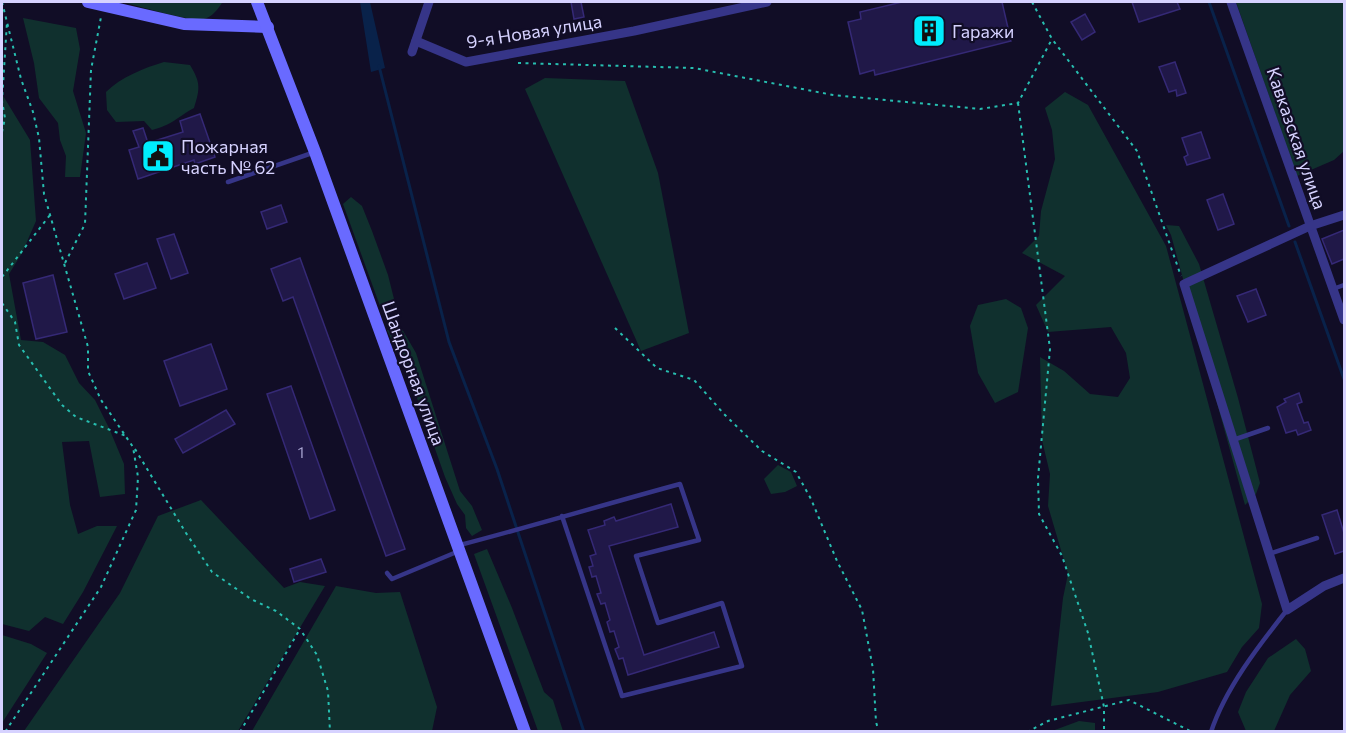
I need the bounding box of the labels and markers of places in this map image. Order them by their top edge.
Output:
building icon: Гаражи [911,13,947,49]
place label: Гаражи [952,20,1014,42]
place label: Пожарная часть № 62 [181,135,275,178]
public building icon: Пожарная часть № 62 [140,138,176,174]

